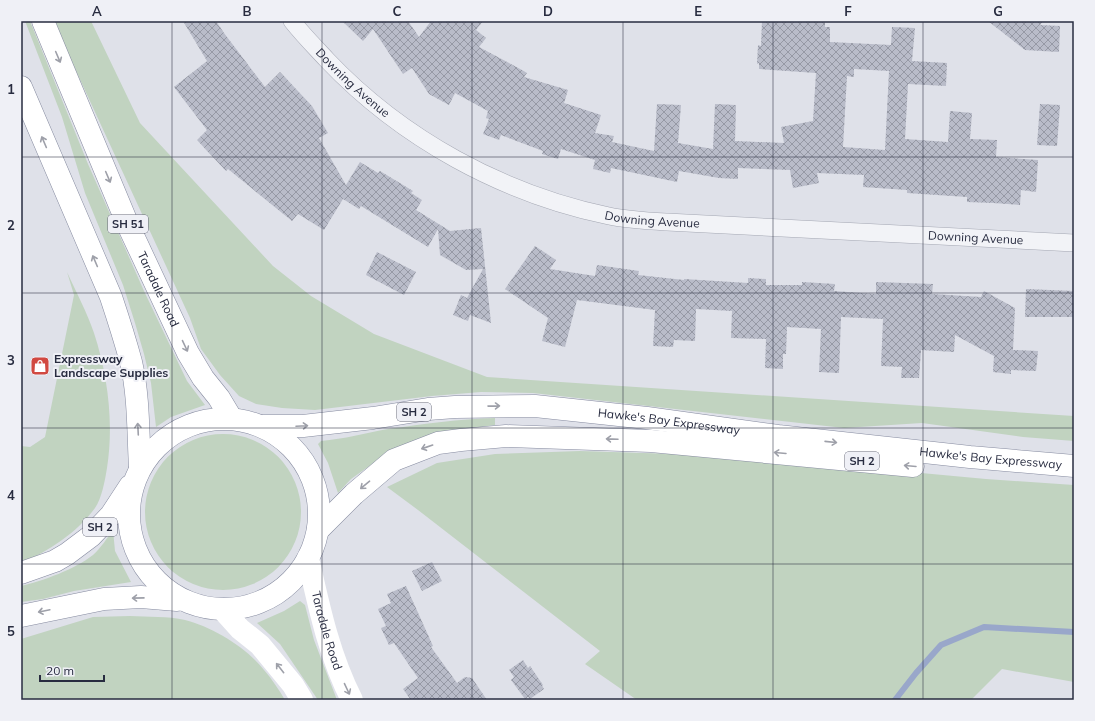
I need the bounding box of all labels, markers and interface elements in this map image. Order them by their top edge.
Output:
text: A [92,3,102,19]
text: B [243,3,252,19]
text: C [393,3,402,19]
text: D [543,3,553,19]
text: E [694,3,702,19]
text: F [844,3,852,19]
text: G [993,3,1003,19]
street label: Downing Avenue [313,45,393,120]
one-way arrow [54,51,62,63]
text: 1 [7,81,15,97]
one-way arrow [40,136,47,148]
one-way arrow [105,170,112,182]
street label: Downing Avenue [603,207,700,231]
road number: SH 51 [108,215,148,233]
text: 2 [7,217,15,233]
street label: Downing Avenue [928,227,1024,247]
street label: Taradale Road [135,249,183,329]
one-way arrow [91,256,99,268]
one-way arrow [182,340,189,352]
place label: Expressway Landscape Supplies [54,351,168,380]
text: 3 [7,352,15,368]
shop icon: Expressway Landscape Supplies [29,355,51,377]
road number: SH 2 [397,403,431,421]
one-way arrow [487,403,500,410]
street label: Hawke's Bay Expressway [597,405,741,438]
one-way arrow [295,422,308,430]
one-way arrow [135,423,142,436]
one-way arrow [606,436,619,443]
one-way arrow [824,438,837,446]
one-way arrow [420,444,433,451]
street label: Hawke's Bay Expressway [919,444,1063,472]
one-way arrow [774,449,787,457]
road number: SH 2 [845,452,879,470]
one-way arrow [904,462,917,469]
one-way arrow [359,481,370,490]
text: 4 [7,487,15,503]
road number: SH 2 [83,518,117,536]
street label: Taradale Road [309,590,346,672]
one-way arrow [132,594,145,601]
one-way arrow [38,607,51,615]
text: 5 [7,623,15,639]
scale bar [40,657,104,683]
text: 20 m [46,663,74,678]
one-way arrow [275,663,284,674]
one-way arrow [344,682,351,694]

